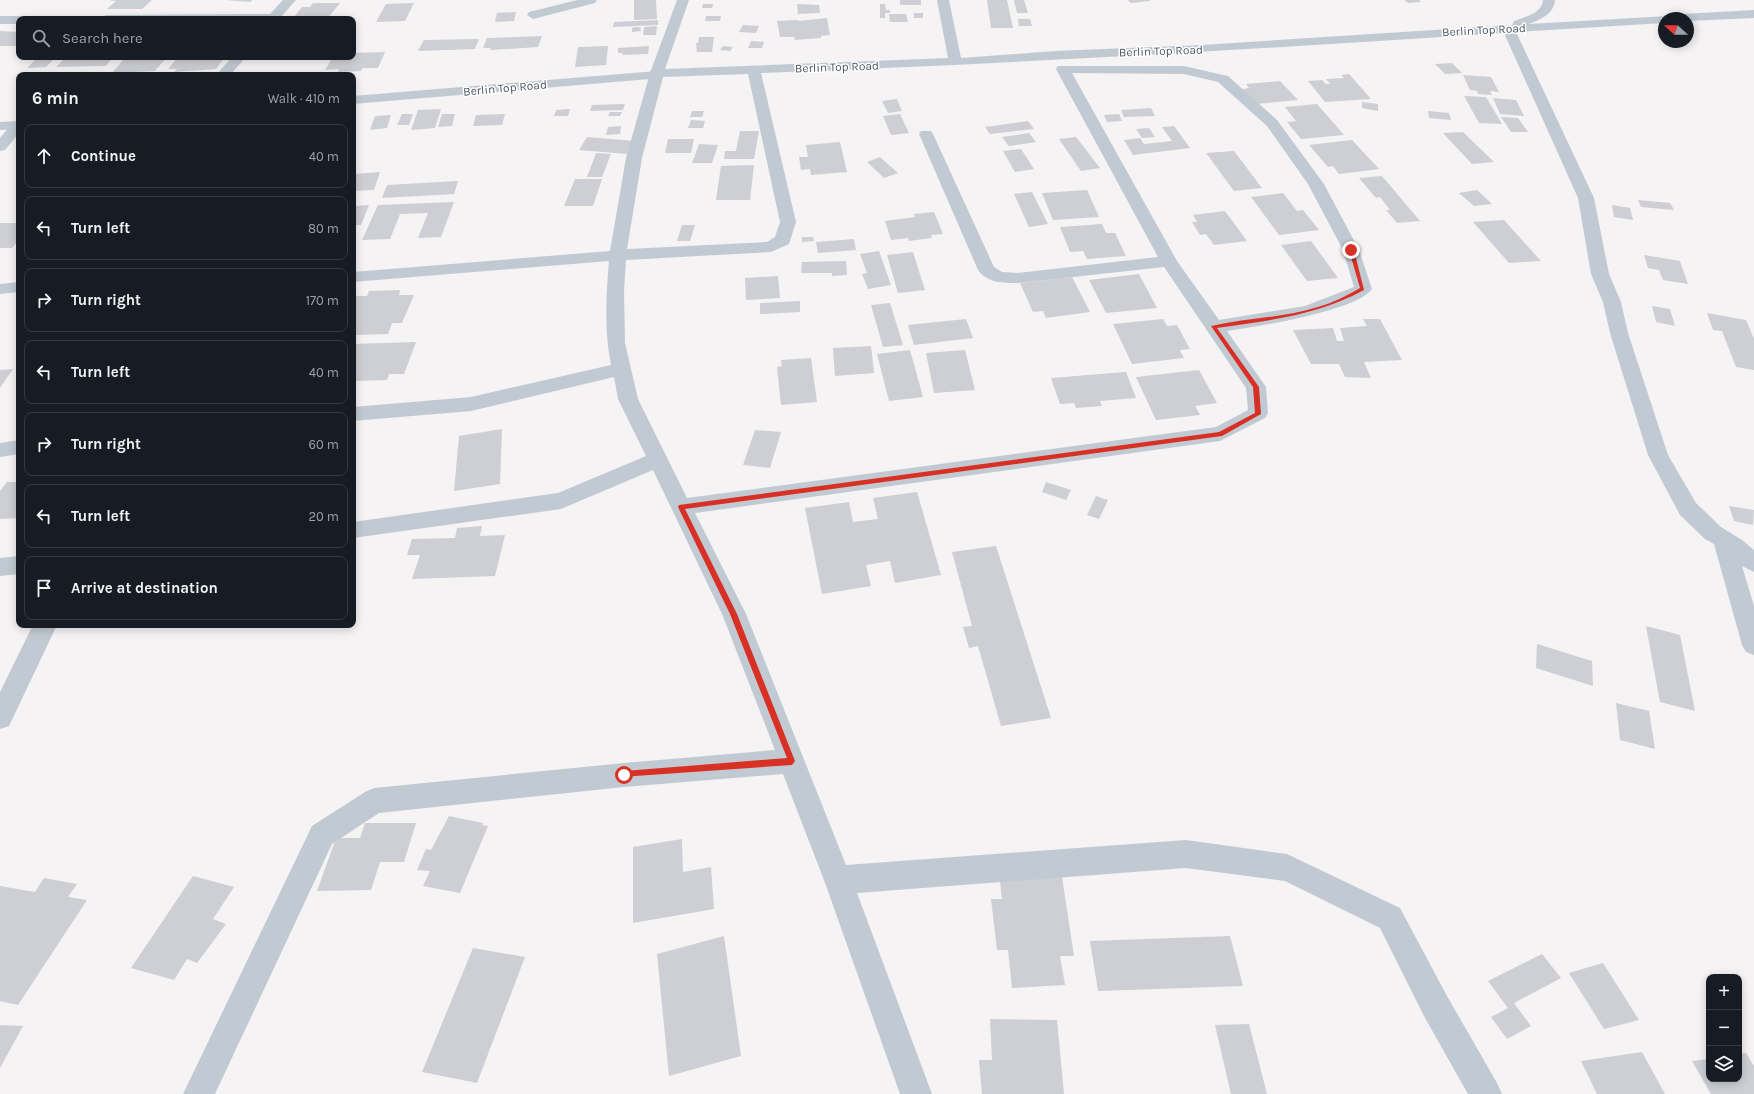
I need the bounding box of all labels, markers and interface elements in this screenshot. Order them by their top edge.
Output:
north arrow [1658,12,1694,48]
search box [16,16,356,60]
street label: Berlin Top Road [1442,21,1526,39]
icon: search [30,27,52,49]
text: Search here [62,29,143,47]
street label: Berlin Top Road [1119,43,1203,59]
street label: Berlin Top Road [795,59,879,75]
street label: Berlin Top Road [463,77,547,99]
text: 6 min [32,88,79,108]
text: Walk · 410 m [268,91,340,106]
icon: ahead [33,145,55,167]
text: Continue [71,147,136,165]
text: 40 m [309,149,339,164]
icon: left [33,217,55,239]
text: Turn left [71,219,130,237]
text: 80 m [308,221,339,236]
route end [1342,241,1360,259]
icon: right [33,289,55,311]
text: Turn right [71,291,141,309]
text: 170 m [306,293,339,308]
icon: left [33,361,55,383]
text: Turn left [71,363,130,381]
text: 40 m [309,365,339,380]
icon: right [33,433,55,455]
text: Turn right [71,435,141,453]
text: 60 m [309,437,339,452]
icon: left [33,505,55,527]
text: Turn left [71,507,130,525]
text: 20 m [309,509,339,524]
icon: arrive [33,577,55,599]
text: Arrive at destination [71,579,218,597]
route start [615,766,633,784]
map controls [1706,974,1742,1082]
button: + [1706,974,1742,1010]
button: − [1706,1010,1742,1046]
button: layers [1706,1046,1742,1082]

